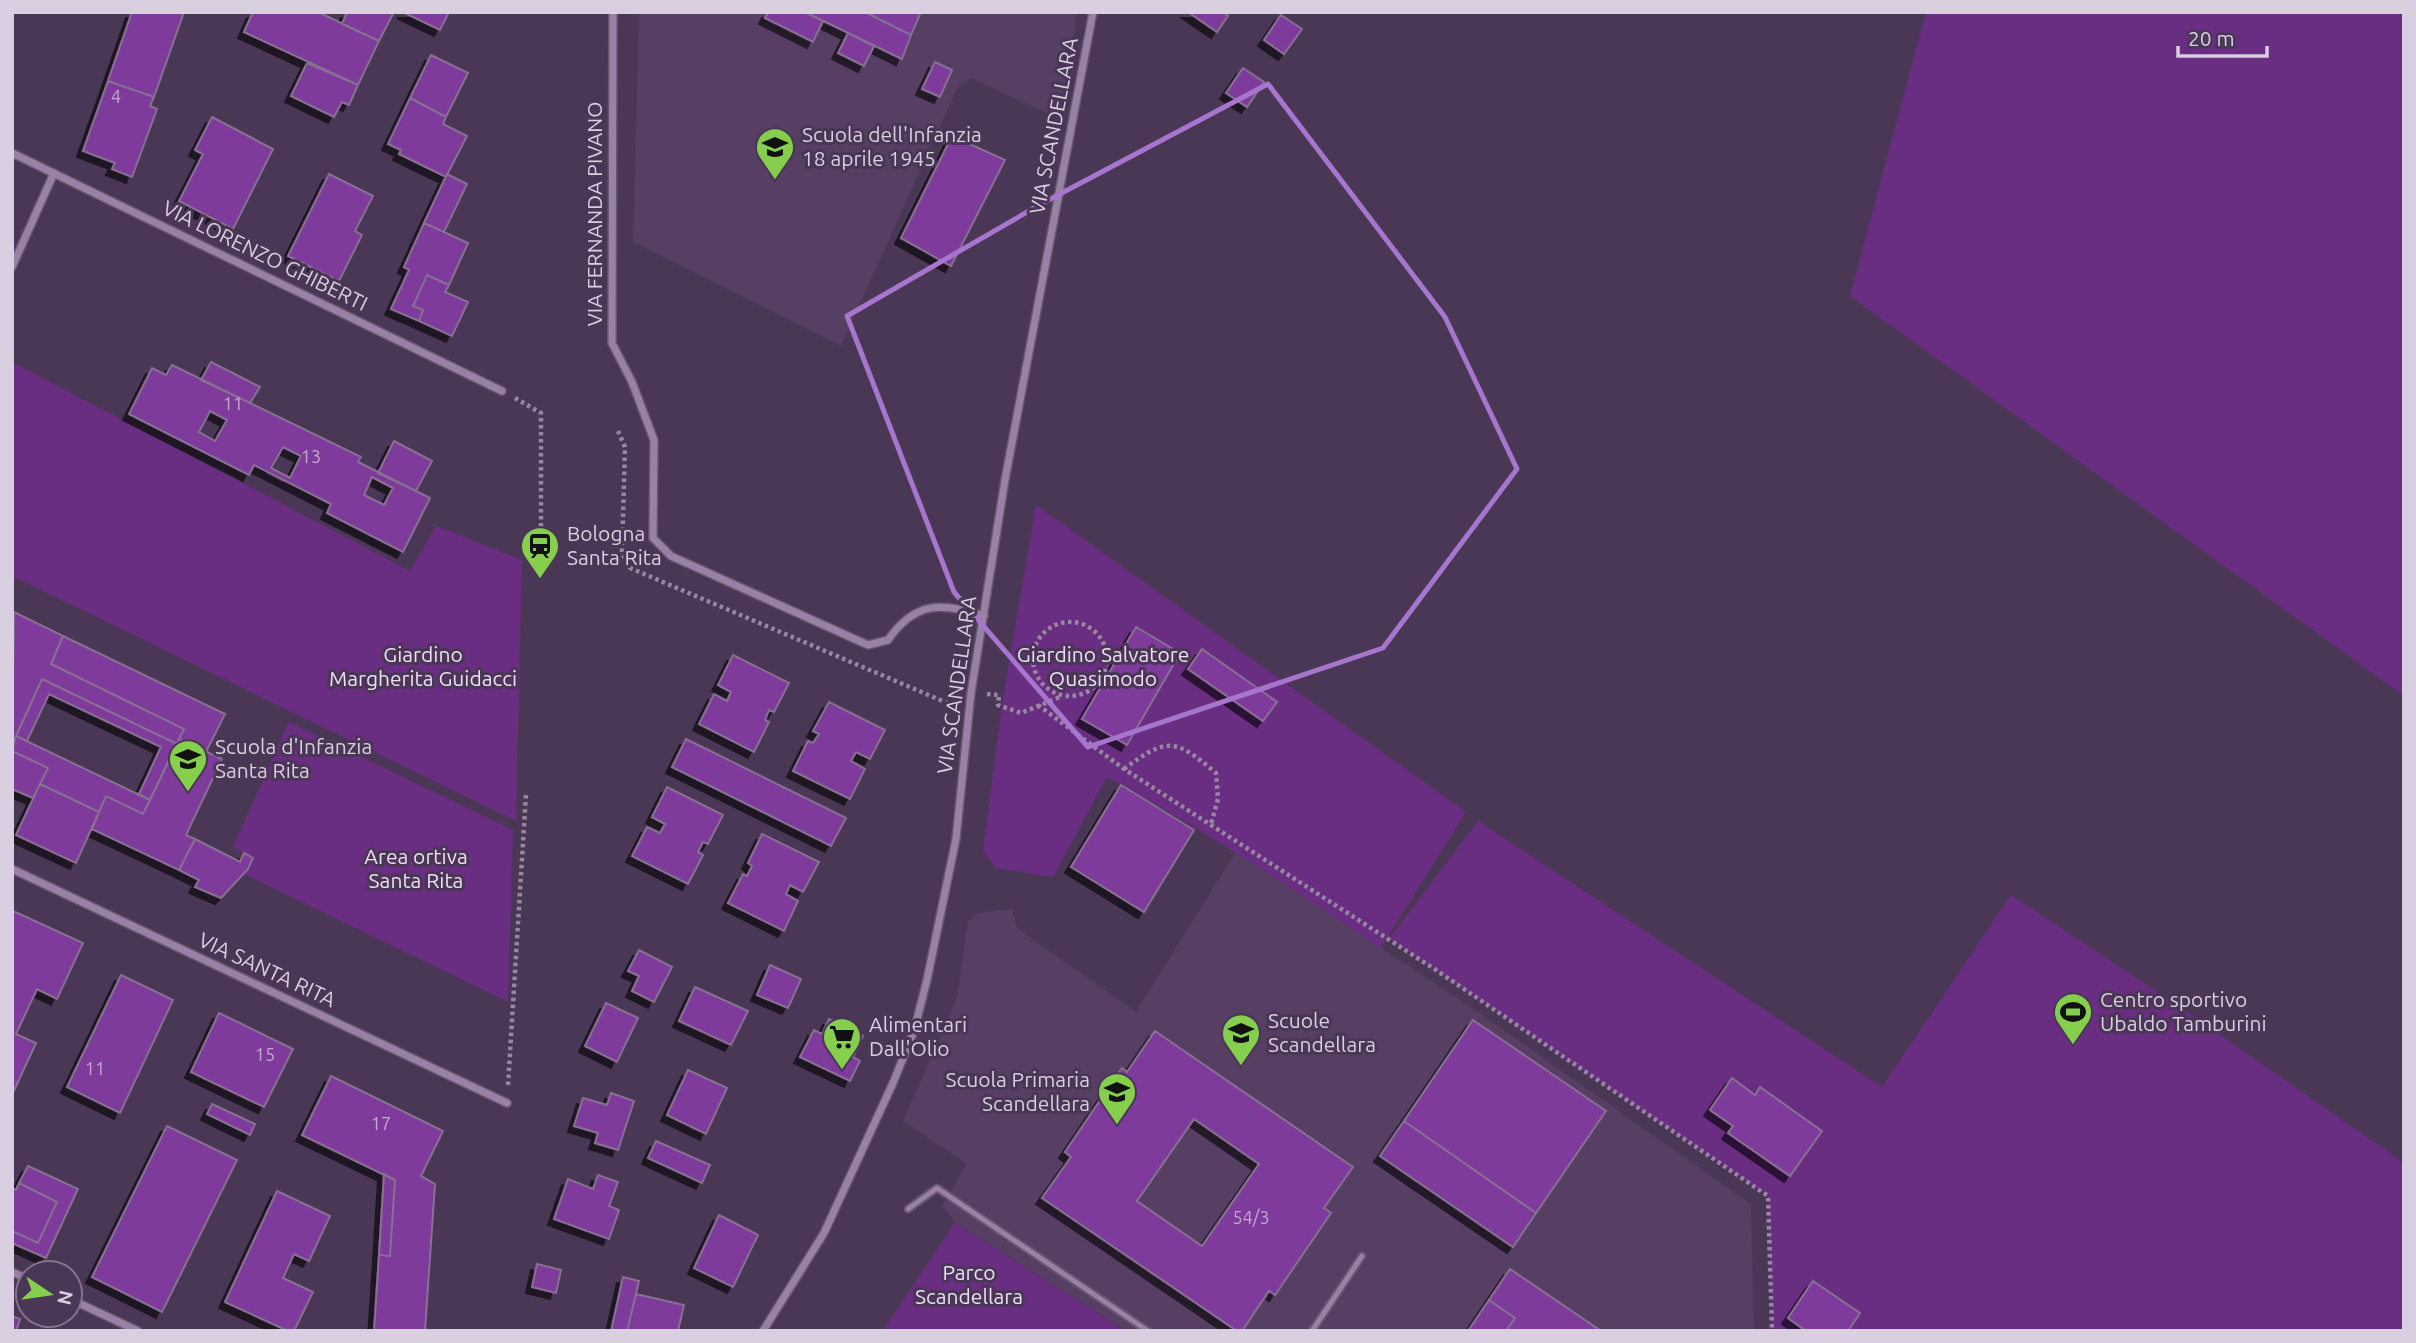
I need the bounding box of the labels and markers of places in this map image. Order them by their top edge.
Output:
place label: Scuola dell'Infanzia 18 aprile 1945 [802,122,982,170]
school or university icon: Scuola dell'Infanzia 18 aprile 1945 [754,126,796,181]
place label: Bologna Santa Rita [567,521,662,569]
station icon: Bologna Santa Rita [519,525,561,580]
place label: Scuola d'Infanzia Santa Rita [215,734,372,782]
school or university icon: Scuola d'Infanzia Santa Rita [167,738,209,793]
place label: Centro sportivo Ubaldo Tamburini [2100,987,2267,1035]
sports icon: Centro sportivo Ubaldo Tamburini [2052,991,2094,1046]
place label: Scuole Scandellara [1268,1008,1376,1056]
place label: Alimentari Dall'Olio [869,1012,967,1060]
school or university icon: Scuole Scandellara [1220,1012,1262,1067]
supermarket icon: Alimentari Dall'Olio [821,1016,863,1071]
place label: Scuola Primaria Scandellara [945,1067,1090,1115]
school or university icon: Scuola Primaria Scandellara [1096,1071,1138,1126]

